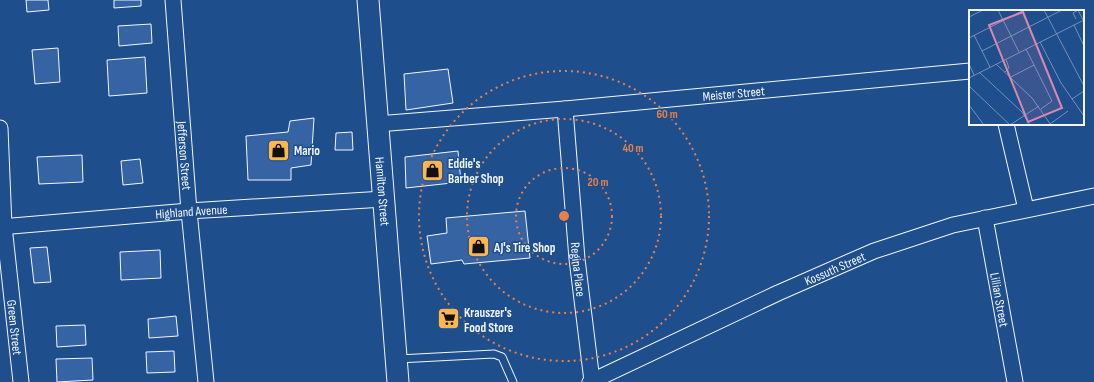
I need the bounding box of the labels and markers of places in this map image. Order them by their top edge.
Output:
shop icon: Mario [266,137,292,163]
place label: Mario [294,143,320,159]
place label: Eddie's Barber Shop [448,156,504,187]
shop icon: Eddie's Barber Shop [420,157,446,183]
centre of rings [557,209,571,223]
shop icon: AJ's Tire Shop [466,234,492,260]
place label: AJ's Tire Shop [493,240,556,256]
place label: Krauszer's Food Store [464,305,514,336]
supermarket icon: Krauszer's Food Store [435,306,461,332]

